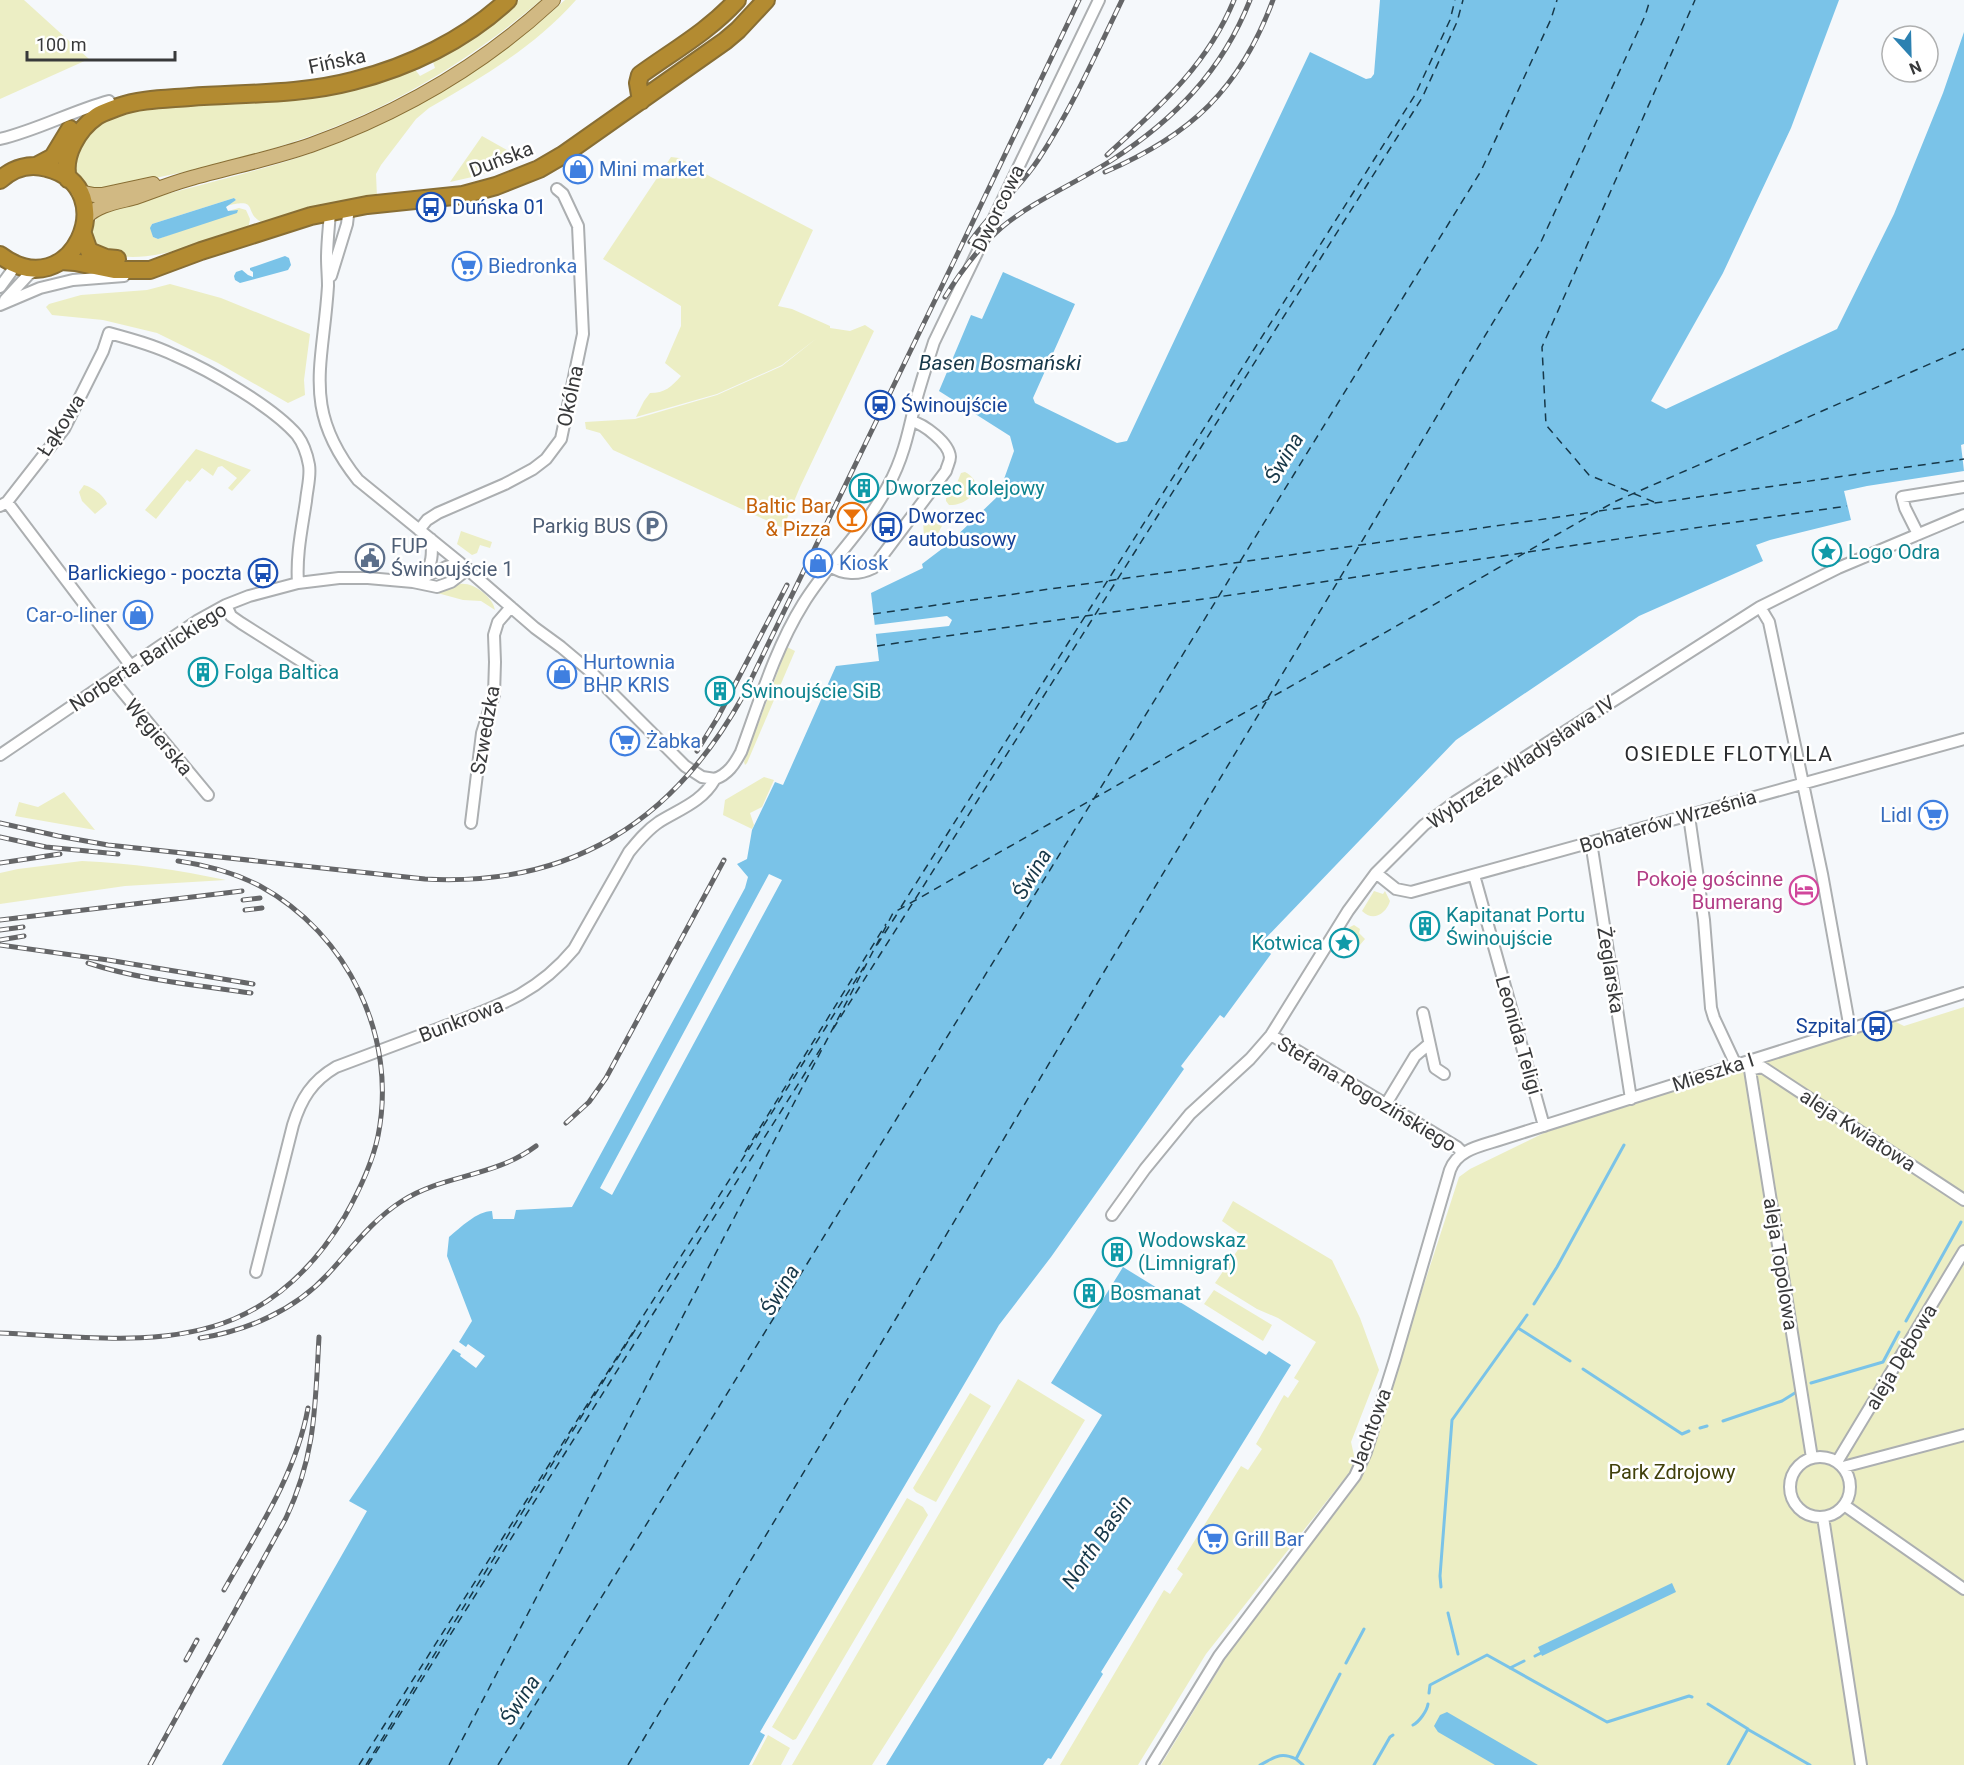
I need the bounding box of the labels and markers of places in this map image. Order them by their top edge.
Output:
shop icon: Mini market [562,153,594,185]
place label: Mini market [599,157,704,181]
bus stop icon: Duńska 01 [415,191,447,223]
place label: Duńska 01 [452,195,546,219]
supermarket icon: Biedronka [451,250,483,282]
place label: Biedronka [488,254,577,278]
station icon: Świnoujście [864,389,896,421]
place label: Świnoujście [901,393,1007,417]
building icon: Dworzec kolejowy [848,472,880,504]
place label: Dworzec kolejowy [885,476,1045,500]
place label: Baltic Bar & Pizza [746,494,831,541]
bar icon: Baltic Bar & Pizza [836,501,868,533]
place label: Dworzec autobusowy [908,504,1017,551]
parking icon: Parkig BUS [636,510,668,542]
bus stop icon: Dworzec autobusowy [871,511,903,543]
place label: Parkig BUS [532,514,631,538]
place label: FUP Świnoujście 1 [391,534,514,581]
place icon: Logo Odra [1811,536,1843,568]
place label: Logo Odra [1848,540,1940,564]
public building icon: FUP Świnoujście 1 [354,542,386,574]
shop icon: Kiosk [802,547,834,579]
place label: Kiosk [839,551,889,575]
bus stop icon: Barlickiego - poczta [247,557,279,589]
place label: Barlickiego - poczta [68,561,242,585]
shop icon: Car-o-liner [122,599,154,631]
place label: Car-o-liner [26,603,117,627]
place label: Hurtownia BHP KRIS [583,650,675,697]
building icon: Folga Baltica [187,656,219,688]
shop icon: Hurtownia BHP KRIS [546,658,578,690]
place label: Folga Baltica [224,660,339,684]
building icon: Świnoujście SiB [704,675,736,707]
place label: Świnoujście SiB [741,679,881,703]
supermarket icon: Żabka [609,725,641,757]
place label: Żabka [646,729,701,753]
supermarket icon: Lidl [1917,799,1949,831]
place label: Lidl [1880,803,1912,827]
place label: Pokoje gościnne Bumerang [1636,867,1783,914]
hotel icon: Pokoje gościnne Bumerang [1788,874,1820,906]
place label: Kapitanat Portu Świnoujście [1446,903,1585,950]
building icon: Kapitanat Portu Świnoujście [1409,910,1441,942]
place icon: Kotwica [1328,927,1360,959]
place label: Kotwica [1252,931,1323,955]
bus stop icon: Szpital [1861,1010,1893,1042]
place label: Szpital [1796,1014,1856,1038]
place label: Wodowskaz (Limnigraf) [1138,1228,1246,1275]
building icon: Wodowskaz (Limnigraf) [1101,1236,1133,1268]
building icon: Bosmanat [1073,1277,1105,1309]
place label: Bosmanat [1110,1281,1201,1305]
supermarket icon: Grill Bar [1197,1523,1229,1555]
place label: Grill Bar [1234,1527,1304,1551]

